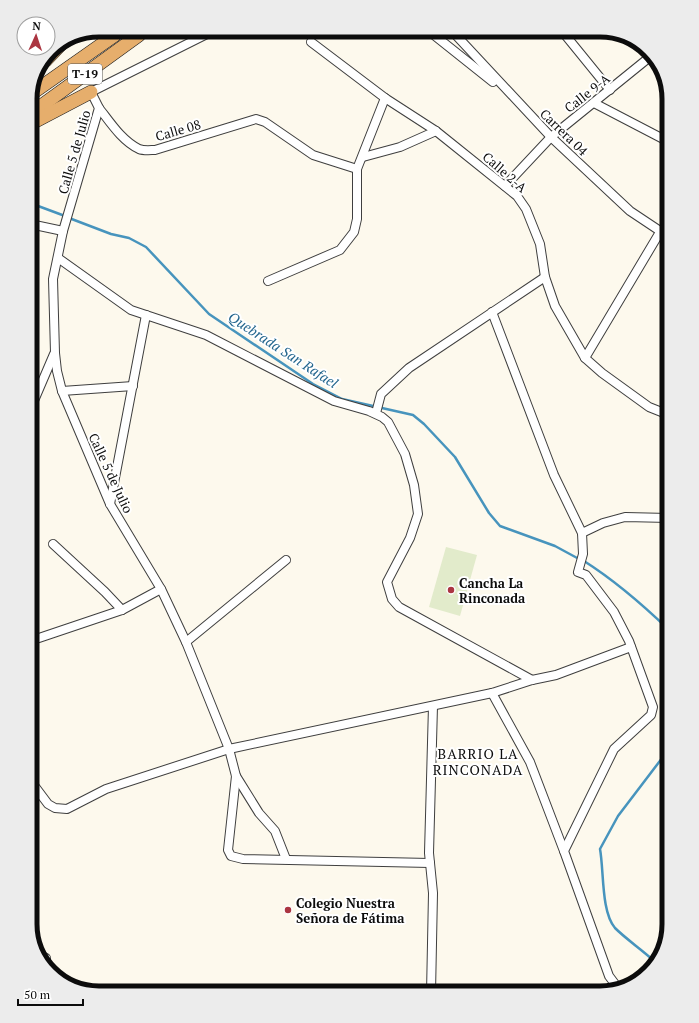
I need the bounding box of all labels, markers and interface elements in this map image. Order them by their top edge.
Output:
north arrow [16,16,56,56]
text: N [32,19,42,33]
road number: T-19 [68,64,102,84]
street label: Calle 9-A [560,69,614,116]
street label: Carrera 04 [536,105,592,159]
street label: Calle 5 de Julio [53,108,95,196]
street label: Calle 08 [153,115,203,145]
street label: Calle 2-A [479,148,531,196]
water label: Quebrada San Rafael [225,307,342,392]
street label: Calle 5 de Julio [85,430,137,516]
place label: Cancha La Rinconada [459,574,526,607]
marker: Cancha La Rinconada [446,585,456,595]
district label: BARRIO LA RINCONADA [433,744,523,779]
place label: Colegio Nuestra Señora de Fátima [296,894,405,927]
marker: Colegio Nuestra Señora de Fátima [283,905,293,915]
scale bar [18,981,83,1007]
text: 50 m [24,987,51,1002]

